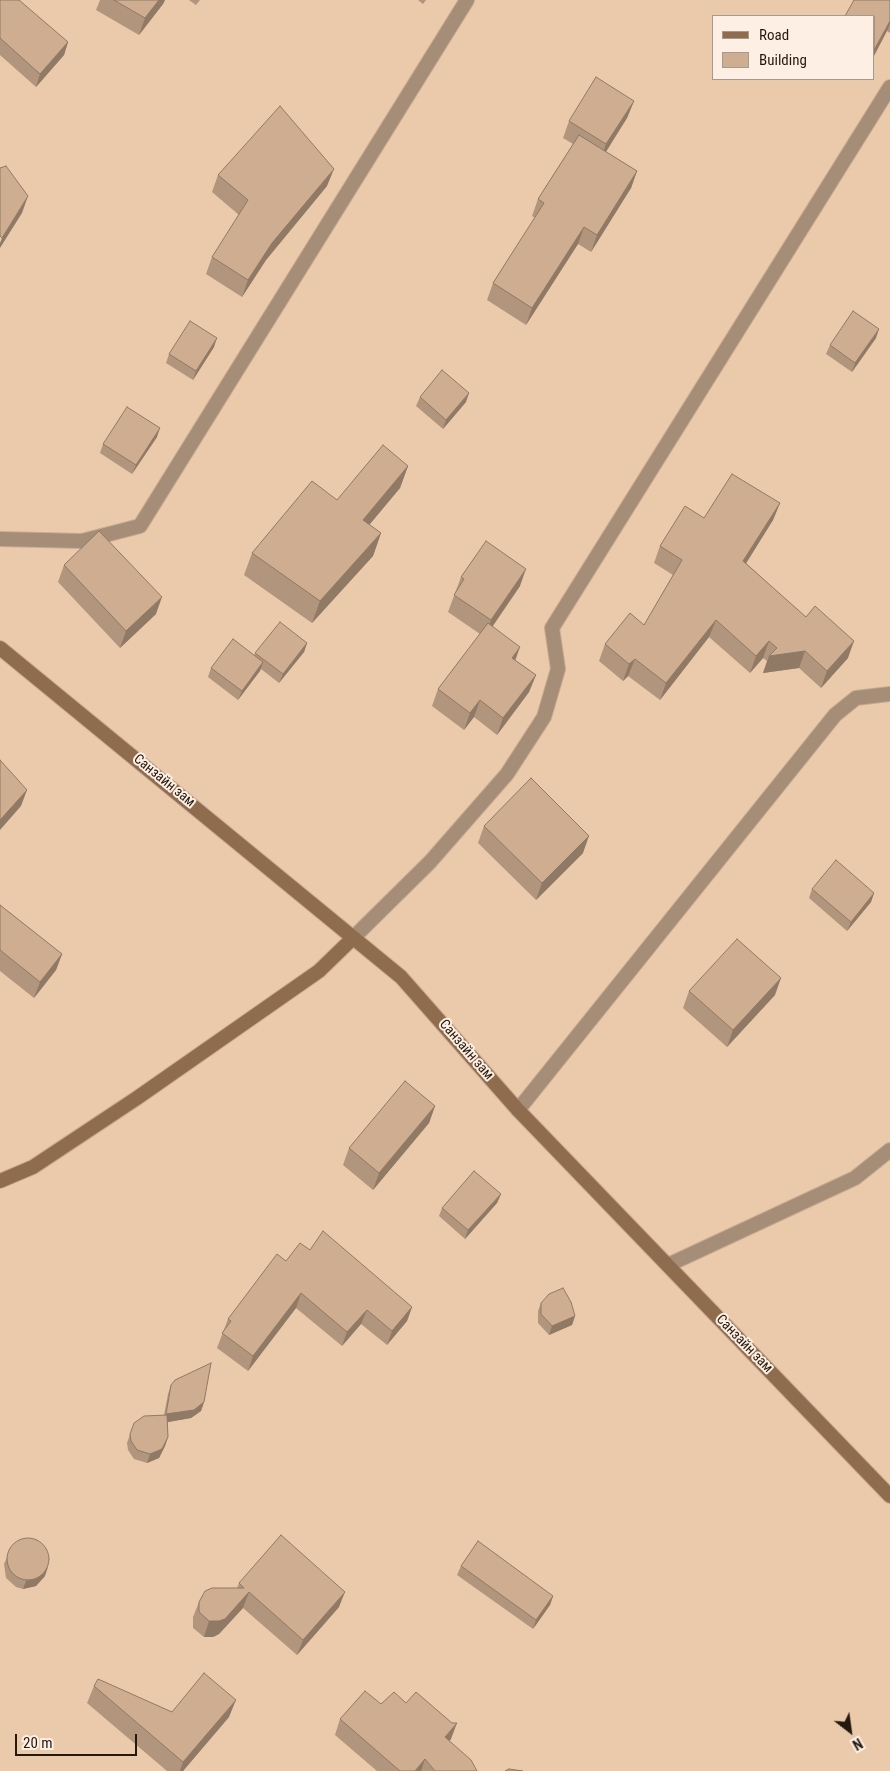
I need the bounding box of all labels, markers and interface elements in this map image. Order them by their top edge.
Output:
legend [712,15,875,80]
text: Road [759,26,789,44]
text: Building [759,51,807,69]
street label: Санзайн зам [130,751,198,811]
street label: Санзайн зам [435,1016,497,1084]
street label: Санзайн зам [712,1311,776,1377]
north arrow [825,1706,875,1756]
scale bar [18,1724,140,1756]
text: 20 m [23,1734,53,1752]
text: N [850,1735,865,1753]

